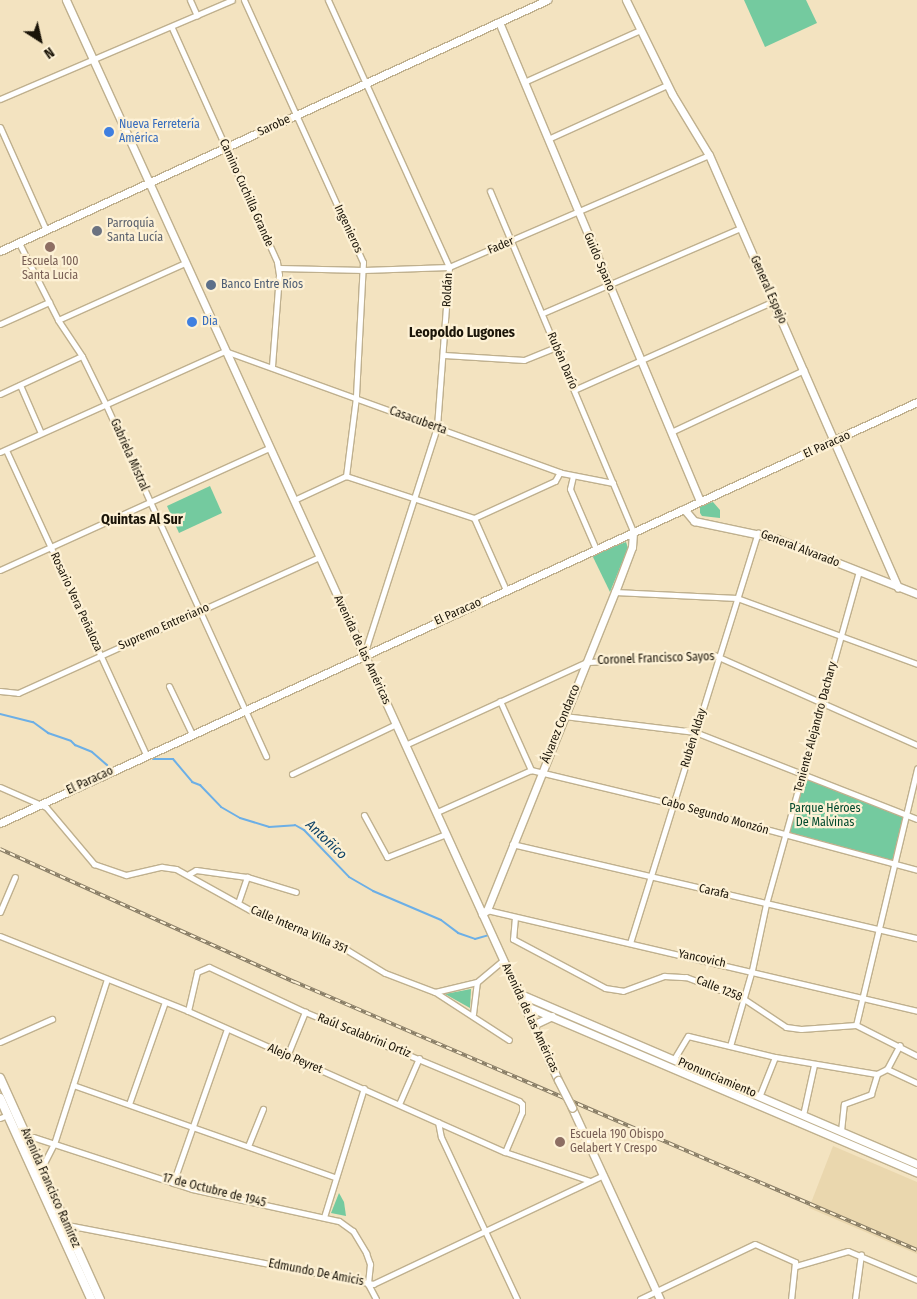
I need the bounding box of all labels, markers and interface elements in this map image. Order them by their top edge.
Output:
north arrow [15,15,65,65]
text: N [41,43,57,62]
street label: Sarobe [255,112,293,140]
place label: Nueva Ferretería América [119,118,200,146]
marker: Nueva Ferretería América [103,126,115,138]
street label: Camino Cuchilla Grande [216,137,276,249]
street label: Ingenieros [331,203,365,255]
place label: Parroquía Santa Lucía [107,217,163,245]
marker: Parroquía Santa Lucía [91,225,103,237]
street label: Guido Spano [580,230,618,294]
street label: Fader [486,234,516,258]
marker: Escuela 100 Santa Lucia [44,241,56,253]
street label: General Espejo [747,254,789,326]
place label: Escuela 100 Santa Lucia [22,255,78,283]
street label: Roldán [440,272,456,308]
place label: Banco Entre Ríos [221,278,303,292]
marker: Banco Entre Ríos [205,279,217,291]
place label: Dia [202,315,218,329]
marker: Dia [186,316,198,328]
district label: Leopoldo Lugones [409,325,515,341]
street label: Rubén Darío [544,330,580,392]
street label: Casacuberta [387,404,449,438]
street label: Gabriela Mistral [107,417,151,493]
street label: El Paracao [801,428,853,462]
district label: Quintas Al Sur [101,512,183,528]
street label: General Alvarado [758,527,842,571]
street label: Rosario Vera Peñaloza [47,550,105,654]
street label: Avenida de las Américas [330,593,394,707]
street label: El Paracao [432,595,484,629]
street label: Supremo Entreriano [116,600,212,654]
street label: Coronel Francisco Sayos [597,650,715,668]
street label: Teniente Alejandro Dachary [792,660,840,794]
street label: Álvarez Condarco [539,683,583,765]
street label: Rubén Alday [678,707,710,769]
street label: El Paracao [64,764,116,798]
street label: Cabo Segundo Monzón [659,794,771,838]
park label: Parque Héroes De Malvinas [789,802,861,830]
water label: Antoñico [302,817,350,863]
street label: Carafa [697,882,731,902]
street label: Calle Interna Villa 351 [248,903,350,957]
street label: Yancovich [677,947,727,971]
street label: Avenida de las Américas [498,961,562,1075]
street label: Calle 1258 [694,973,744,1005]
street label: Raúl Scalabrini Ortiz [315,1011,413,1061]
street label: Alejo Peyret [265,1041,325,1077]
street label: Pronunciamiento [676,1055,758,1101]
street label: Avenida Francisco Ramírez [17,1126,83,1250]
place label: Escuela 190 Obispo Gelabert Y Crespo [570,1128,664,1156]
marker: Escuela 190 Obispo Gelabert Y Crespo [554,1136,566,1148]
street label: 17 de Octubre de 1945 [161,1171,267,1211]
street label: Edmundo De Amicis [267,1257,365,1289]

